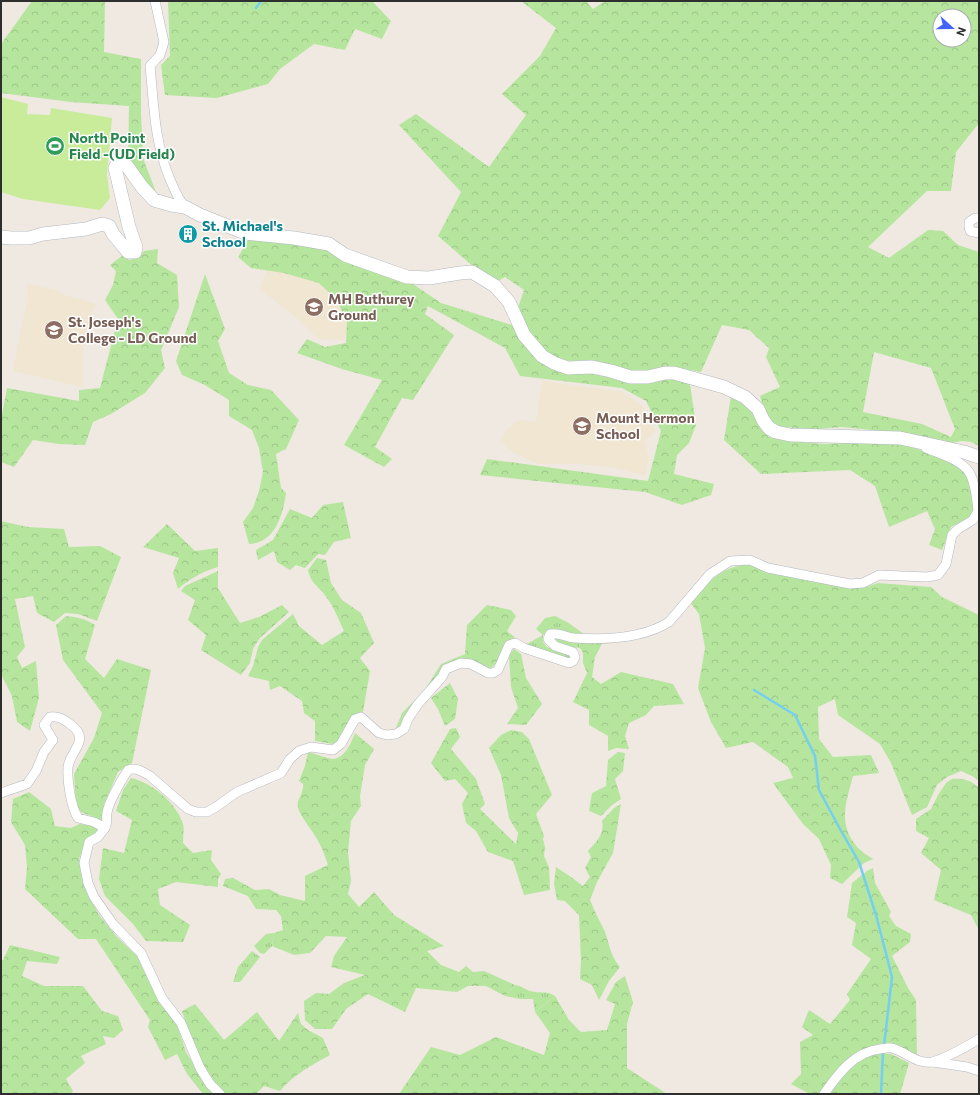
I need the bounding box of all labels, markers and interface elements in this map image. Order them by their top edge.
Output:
north arrow [932,8,972,48]
text: N [954,26,969,38]
place label: North Point Field -(UD Field) [69,129,175,162]
sports icon: North Point Field -(UD Field) [44,135,66,157]
place label: St. Michael's School [202,217,284,250]
building icon: St. Michael's School [177,223,199,245]
place label: MH Buthurey Ground [328,290,415,323]
school or university icon: MH Buthurey Ground [303,296,325,318]
place label: St. Joseph's College - LD Ground [68,313,197,346]
school or university icon: St. Joseph's College - LD Ground [43,319,65,341]
place label: Mount Hermon School [596,409,695,442]
school or university icon: Mount Hermon School [571,415,593,437]

